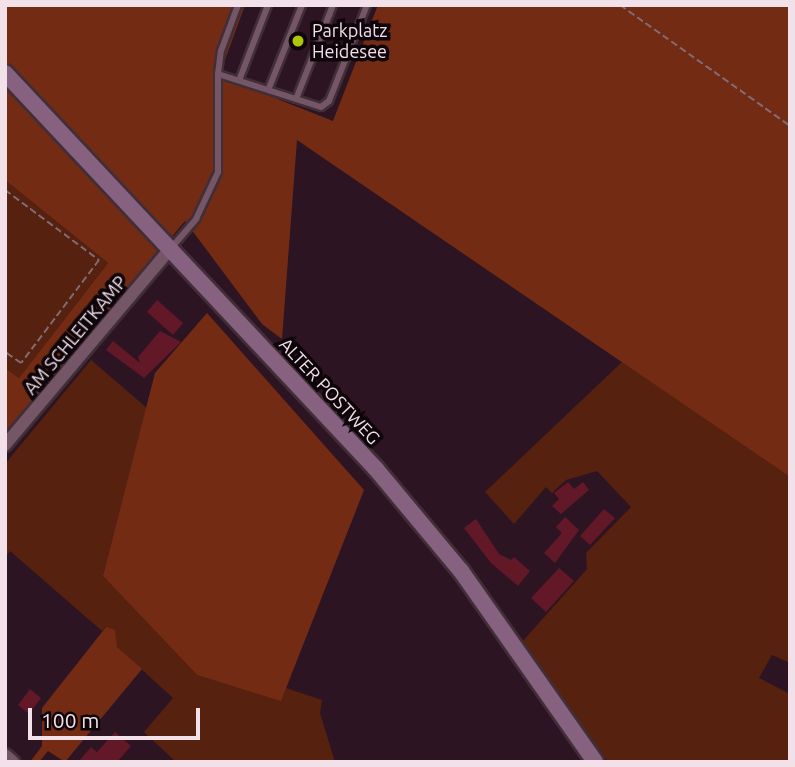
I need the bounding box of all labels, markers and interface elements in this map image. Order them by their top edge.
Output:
place label: Parkplatz Heidesee [312,20,388,62]
marker: Parkplatz Heidesee [290,33,306,49]
street label: AM SCHLEITKAMP [19,271,131,399]
street label: ALTER POSTWEG [275,333,385,449]
scale bar [32,694,203,738]
text: 100 m [41,708,99,732]

